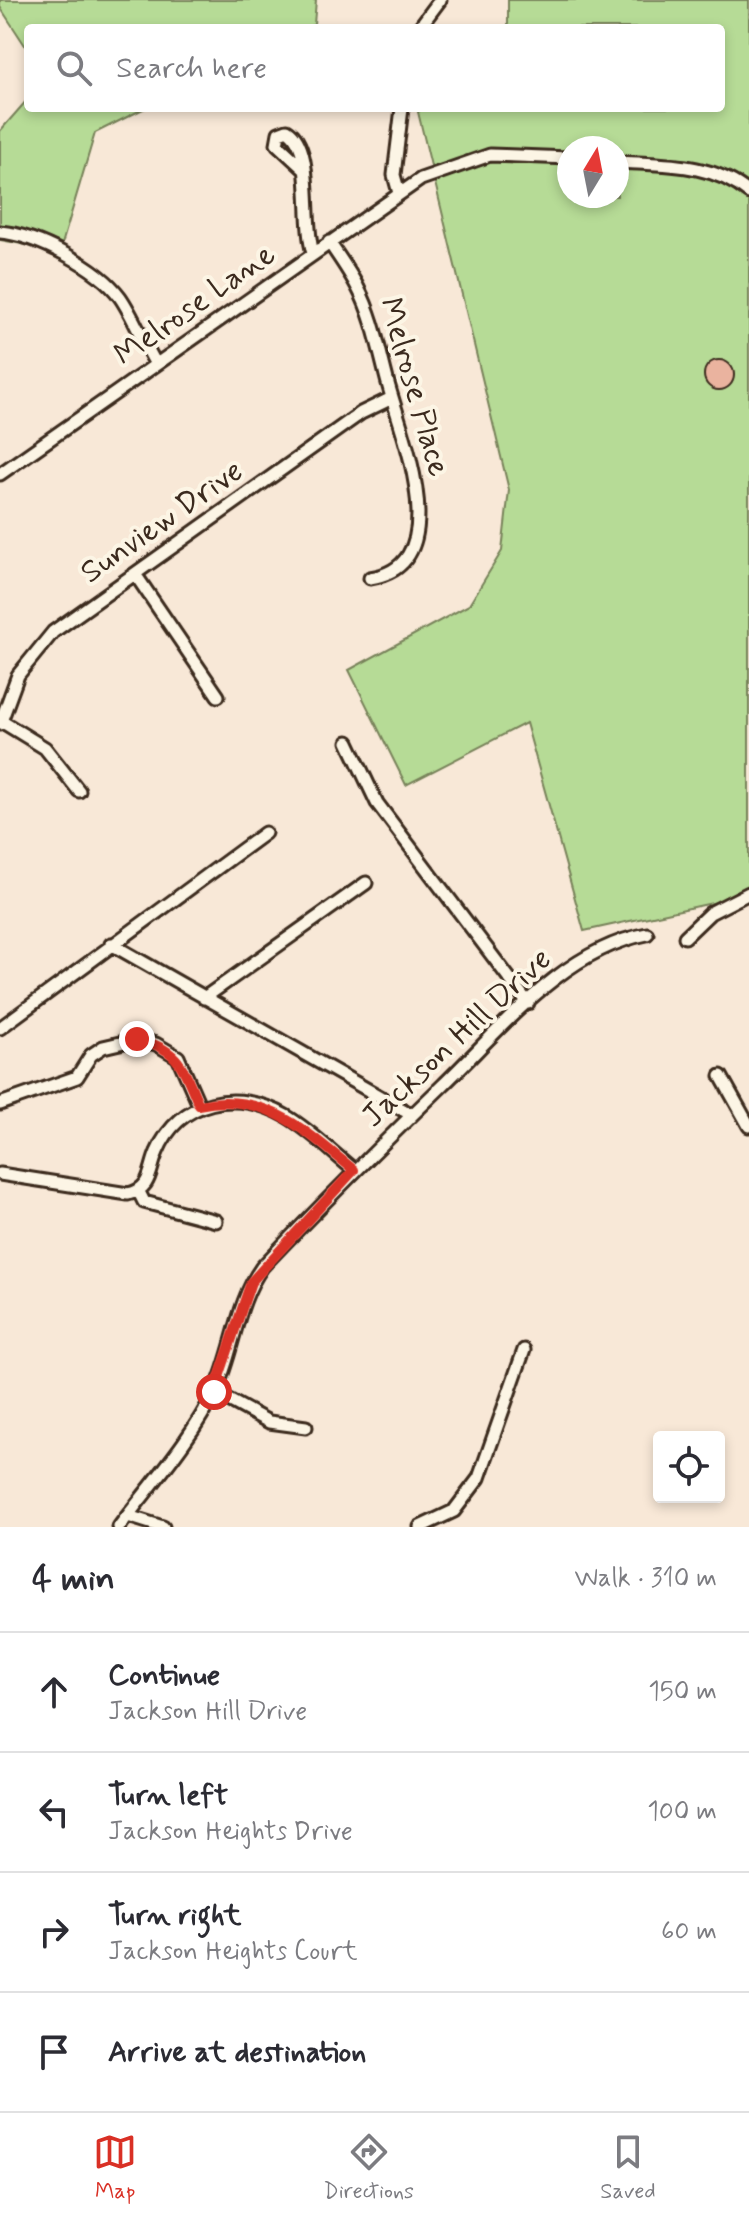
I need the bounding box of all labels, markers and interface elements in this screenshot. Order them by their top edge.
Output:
search box [24,24,725,112]
icon: search [52,46,96,90]
text: Search here [116,49,267,88]
north arrow [557,136,629,208]
street label: Melrose Lane [106,234,284,376]
street label: Melrose Place [368,293,460,481]
street label: Sunview Drive [72,450,252,594]
street label: Jackson Hill Drive [353,939,561,1137]
route end [119,1021,155,1057]
route start [196,1374,232,1410]
map controls [653,1431,725,1503]
button: locate [653,1431,725,1503]
text: 4 min [32,1557,115,1602]
text: Walk · 310 m [575,1562,717,1596]
text: Continue [108,1656,220,1695]
icon: ahead [32,1670,76,1714]
text: 150 m [648,1675,717,1709]
text: Jackson Hill Drive [108,1695,307,1729]
text: Turn left [108,1776,228,1815]
icon: left [32,1790,76,1834]
text: 100 m [647,1795,717,1829]
text: Jackson Heights Drive [108,1815,353,1849]
text: Turn right [108,1896,241,1935]
icon: right [32,1910,76,1954]
text: 60 m [661,1915,717,1949]
text: Jackson Heights Court [108,1935,358,1969]
icon: arrive [32,2030,76,2074]
text: Arrive at destination [108,2033,366,2072]
tab: Map [93,2130,137,2206]
tab: Directions [323,2130,414,2206]
tab: Saved [600,2130,656,2206]

